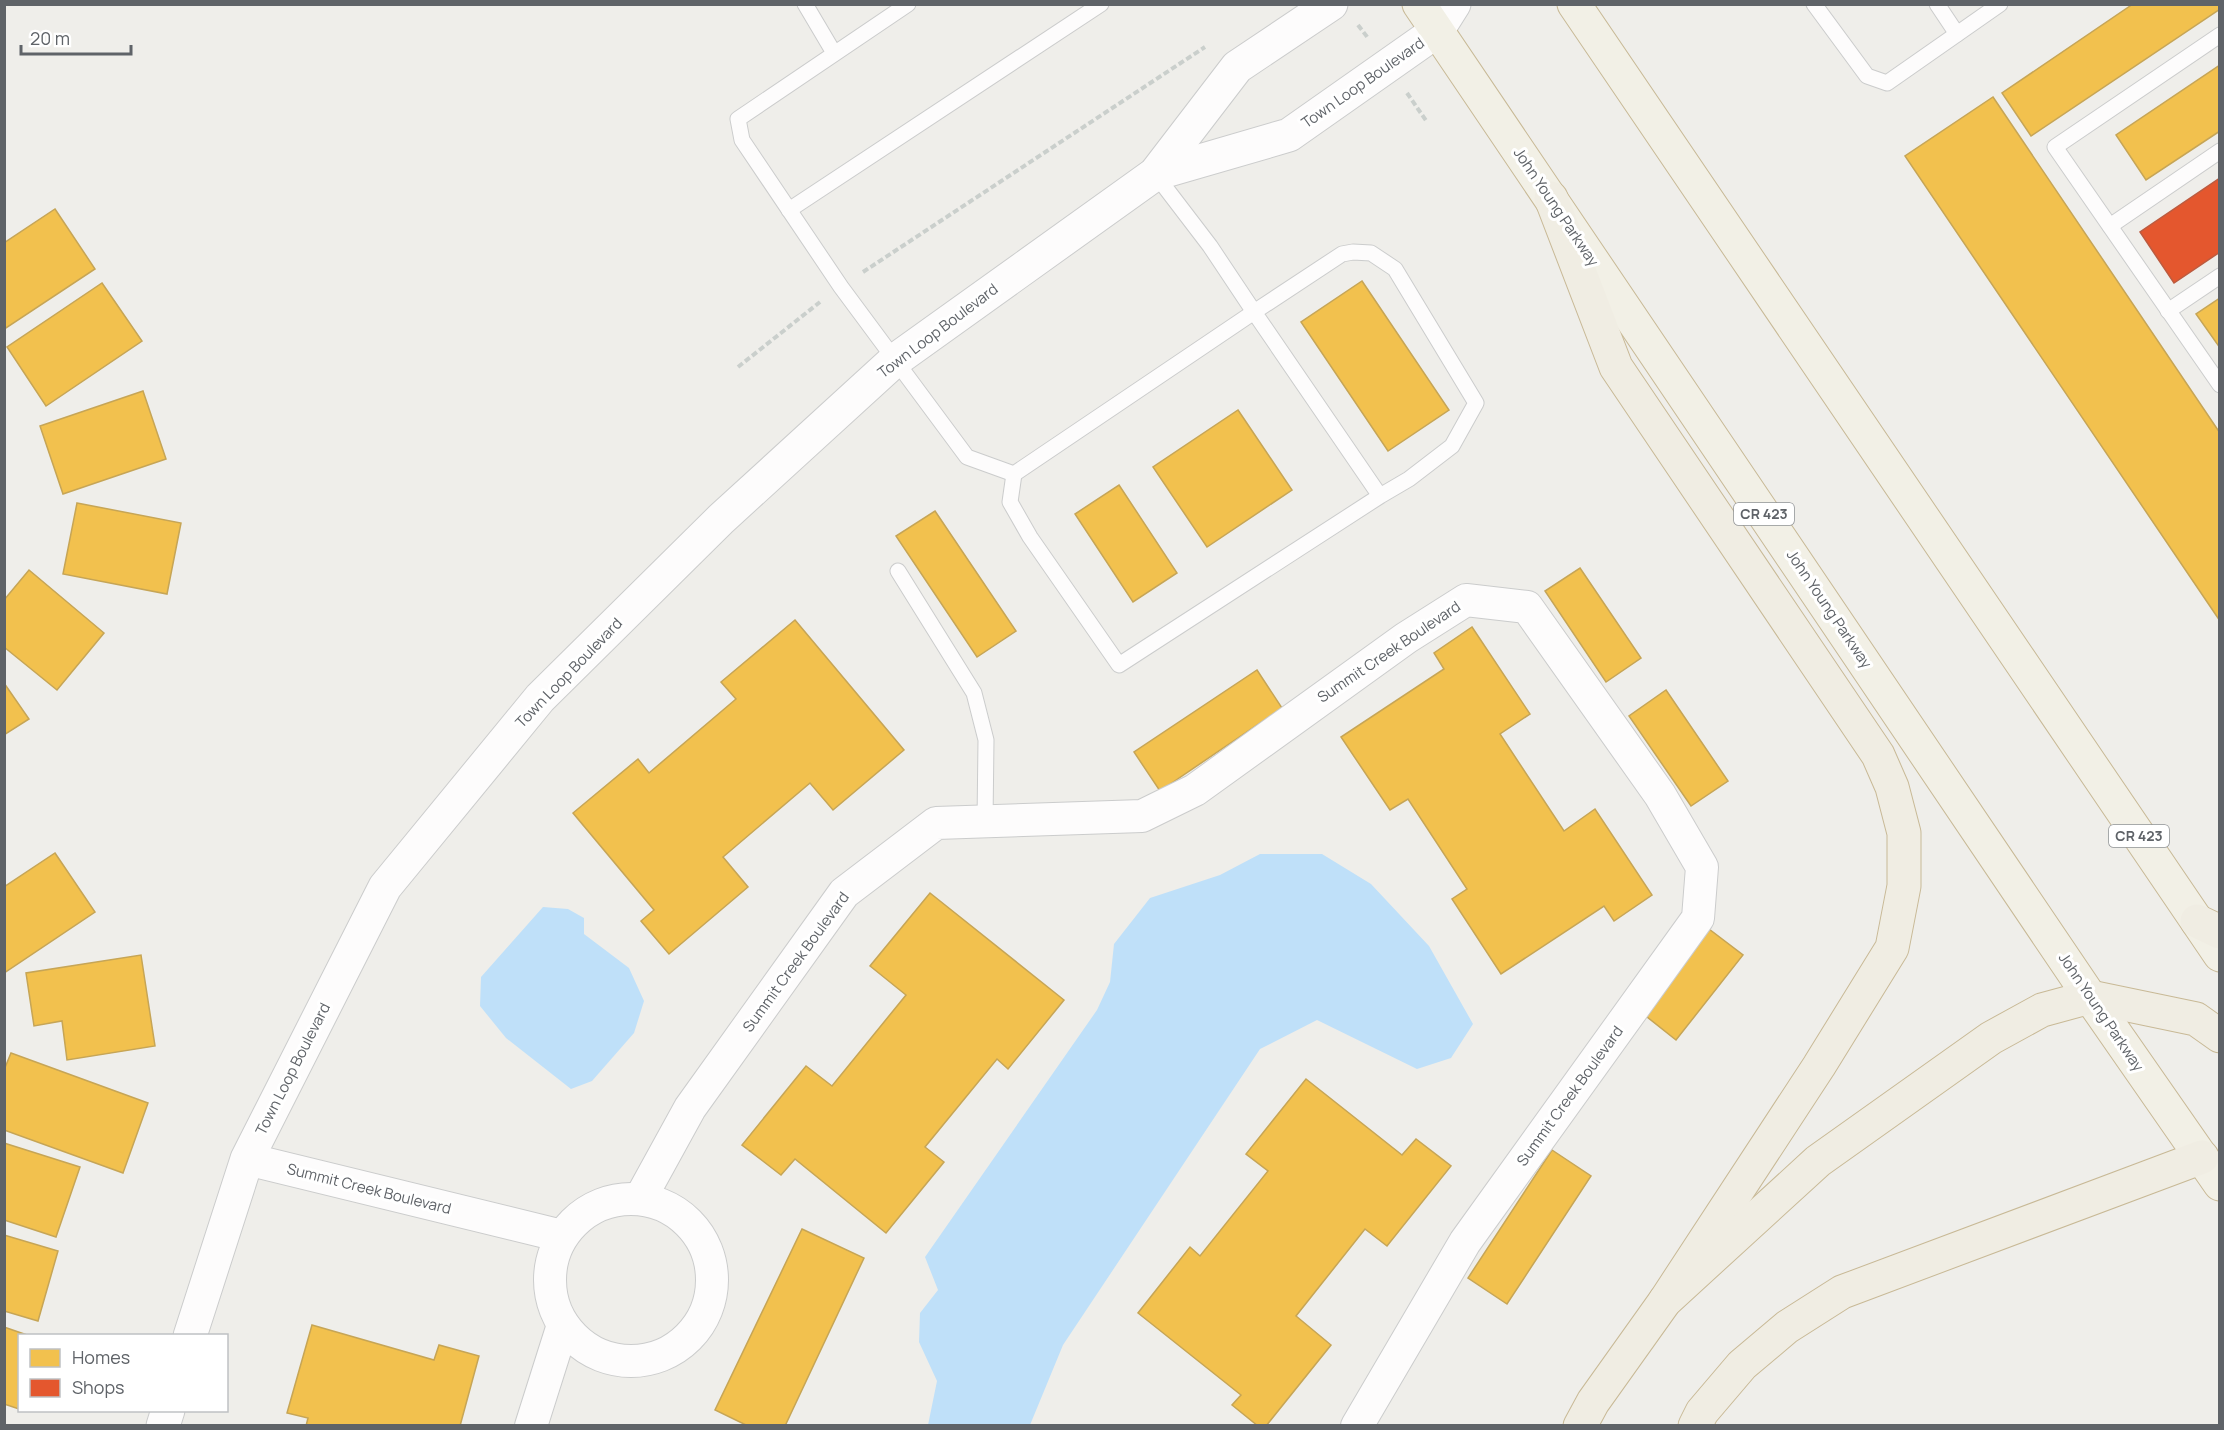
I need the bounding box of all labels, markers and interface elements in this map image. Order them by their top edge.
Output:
scale bar [21,18,130,56]
text: 20 m [30,26,70,50]
street label: Town Loop Boulevard [1297,32,1428,133]
street label: John Young Parkway [1509,143,1604,270]
street label: Town Loop Boulevard [873,278,1002,383]
road number: CR 423 [1734,503,1794,525]
street label: John Young Parkway [1782,545,1877,672]
street label: Summit Creek Boulevard [1313,596,1465,707]
street label: Town Loop Boulevard [511,613,627,732]
road number: CR 423 [2109,825,2169,847]
street label: Summit Creek Boulevard [738,887,854,1036]
street label: John Young Parkway [2054,948,2149,1075]
street label: Town Loop Boulevard [250,999,335,1138]
street label: Summit Creek Boulevard [1512,1021,1628,1170]
street label: Summit Creek Boulevard [285,1158,453,1219]
legend [18,1334,228,1412]
text: Homes [72,1345,130,1369]
text: Shops [72,1375,124,1399]

